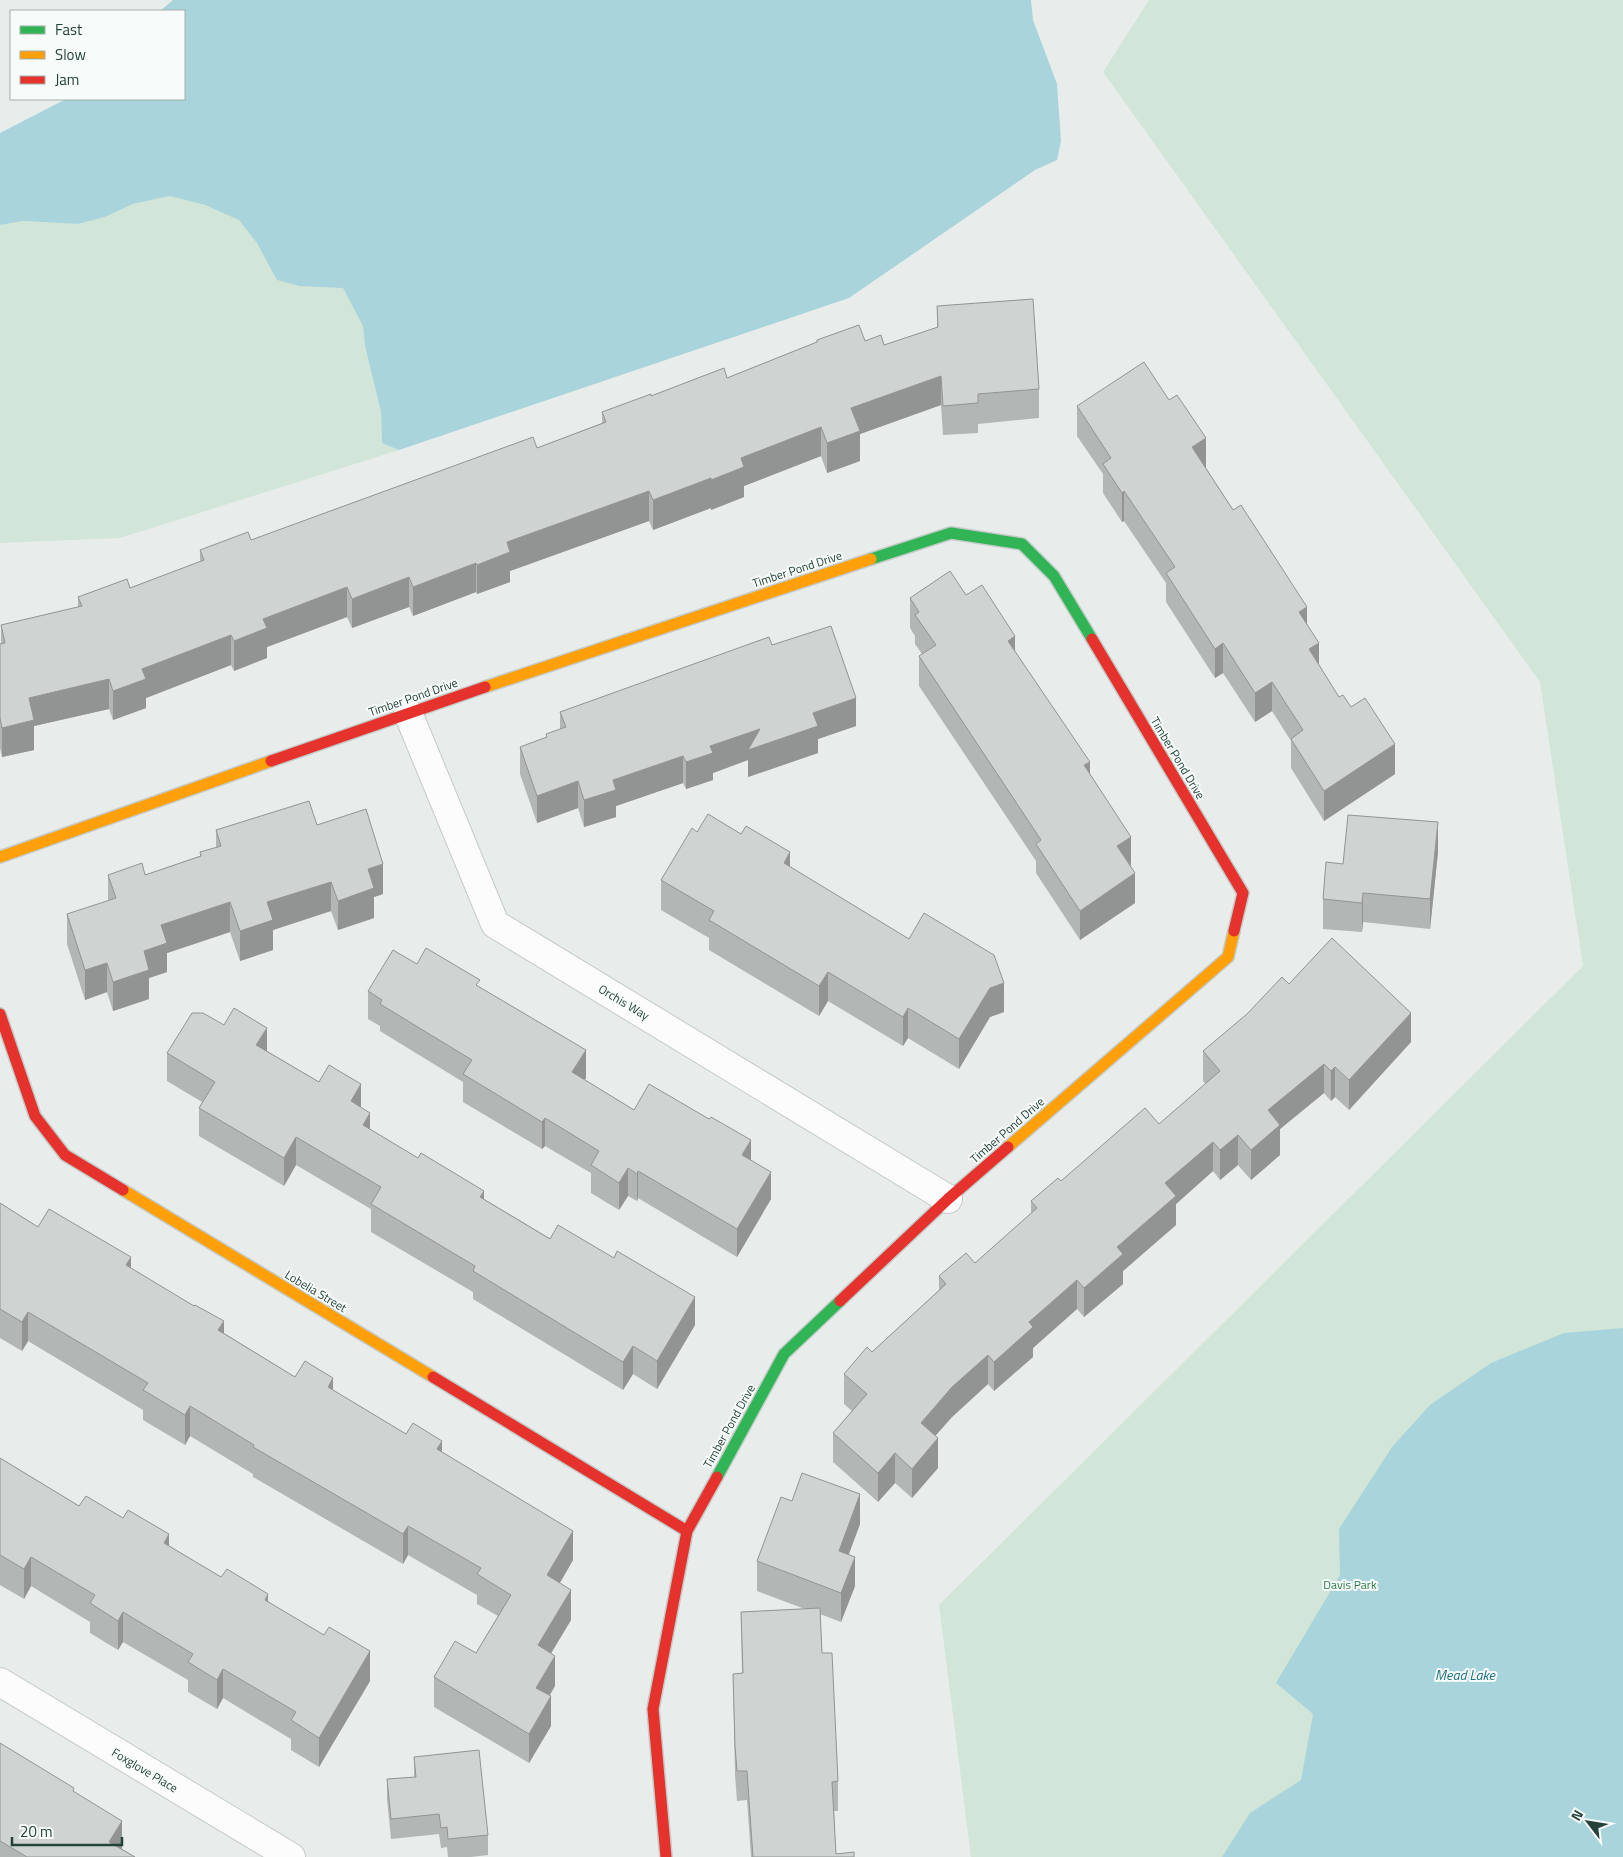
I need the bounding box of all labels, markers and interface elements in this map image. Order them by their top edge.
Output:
legend [10,10,185,100]
text: Fast [55,18,83,41]
text: Slow [55,43,86,66]
text: Jam [55,68,79,91]
street label: Timber Pond Drive [750,546,844,592]
street label: Timber Pond Drive [366,673,460,721]
street label: Timber Pond Drive [1146,713,1210,803]
street label: Orchis Way [595,979,653,1025]
street label: Timber Pond Drive [966,1092,1048,1168]
street label: Lobelia Street [281,1265,351,1317]
street label: Timber Pond Drive [698,1381,760,1471]
park label: Davis Park [1323,1575,1377,1594]
water label: Mead Lake [1435,1664,1496,1685]
street label: Foxglove Place [108,1743,182,1797]
north arrow [1563,1797,1613,1847]
text: N [1565,1805,1588,1825]
scale bar [12,1814,122,1846]
text: 20 m [20,1820,53,1843]

